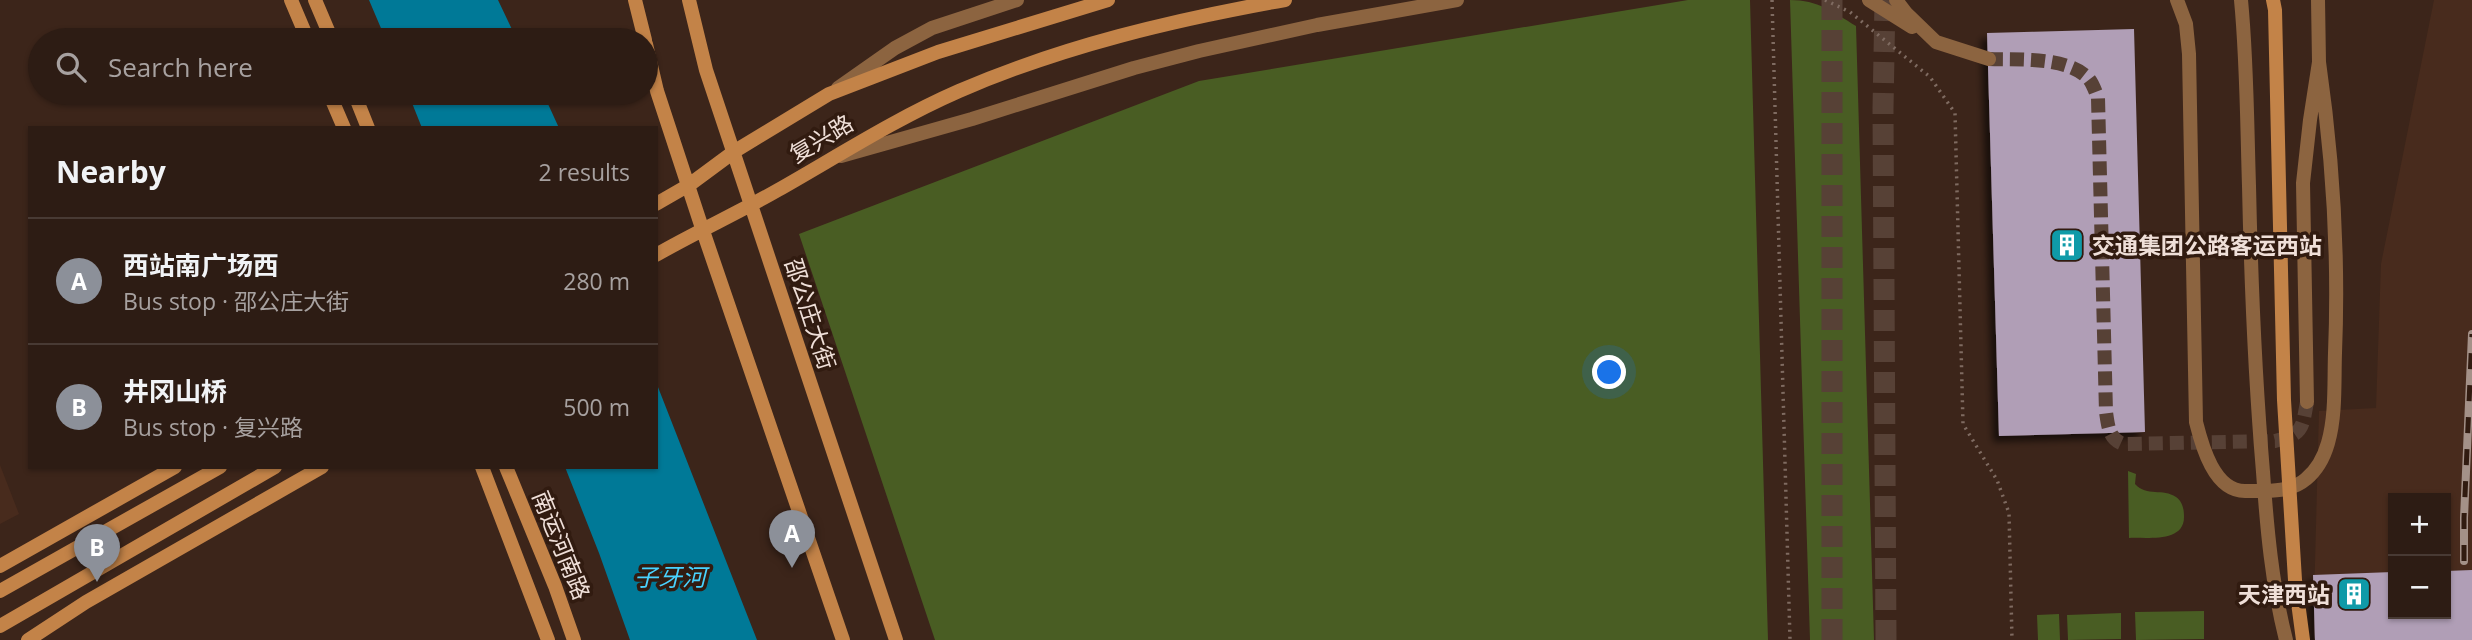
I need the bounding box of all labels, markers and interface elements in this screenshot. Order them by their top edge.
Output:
search box [28,28,658,105]
icon: search [52,48,90,86]
text: Search here [108,49,253,85]
street label: 复兴路 [783,107,859,169]
text: Nearby [56,151,166,192]
text: 2 results [539,156,630,188]
building icon: 交通集团公路客运西站 [2048,226,2086,264]
place label: 交通集团公路客运西站 [2092,229,2322,261]
text: 西站南广场西 [123,247,279,283]
street label: 邵公庄大街 [778,254,844,374]
text: A [71,265,87,297]
text: 280 m [563,265,630,297]
text: Bus stop · 邵公庄大街 [123,285,349,317]
your location [1592,355,1626,389]
text: 井冈山桥 [123,373,227,409]
text: B [71,391,87,423]
text: 500 m [563,391,630,423]
text: Bus stop · 复兴路 [123,411,303,443]
street label: 南运河南路 [526,486,598,604]
map controls [2388,493,2451,619]
button: + [2388,493,2451,556]
pin: A [769,510,815,568]
pin: B [74,524,120,582]
button: − [2388,556,2451,619]
water label: 子牙河 [634,560,710,593]
building icon: 天津西站 [2335,575,2373,613]
place label: 天津西站 [2238,578,2330,610]

